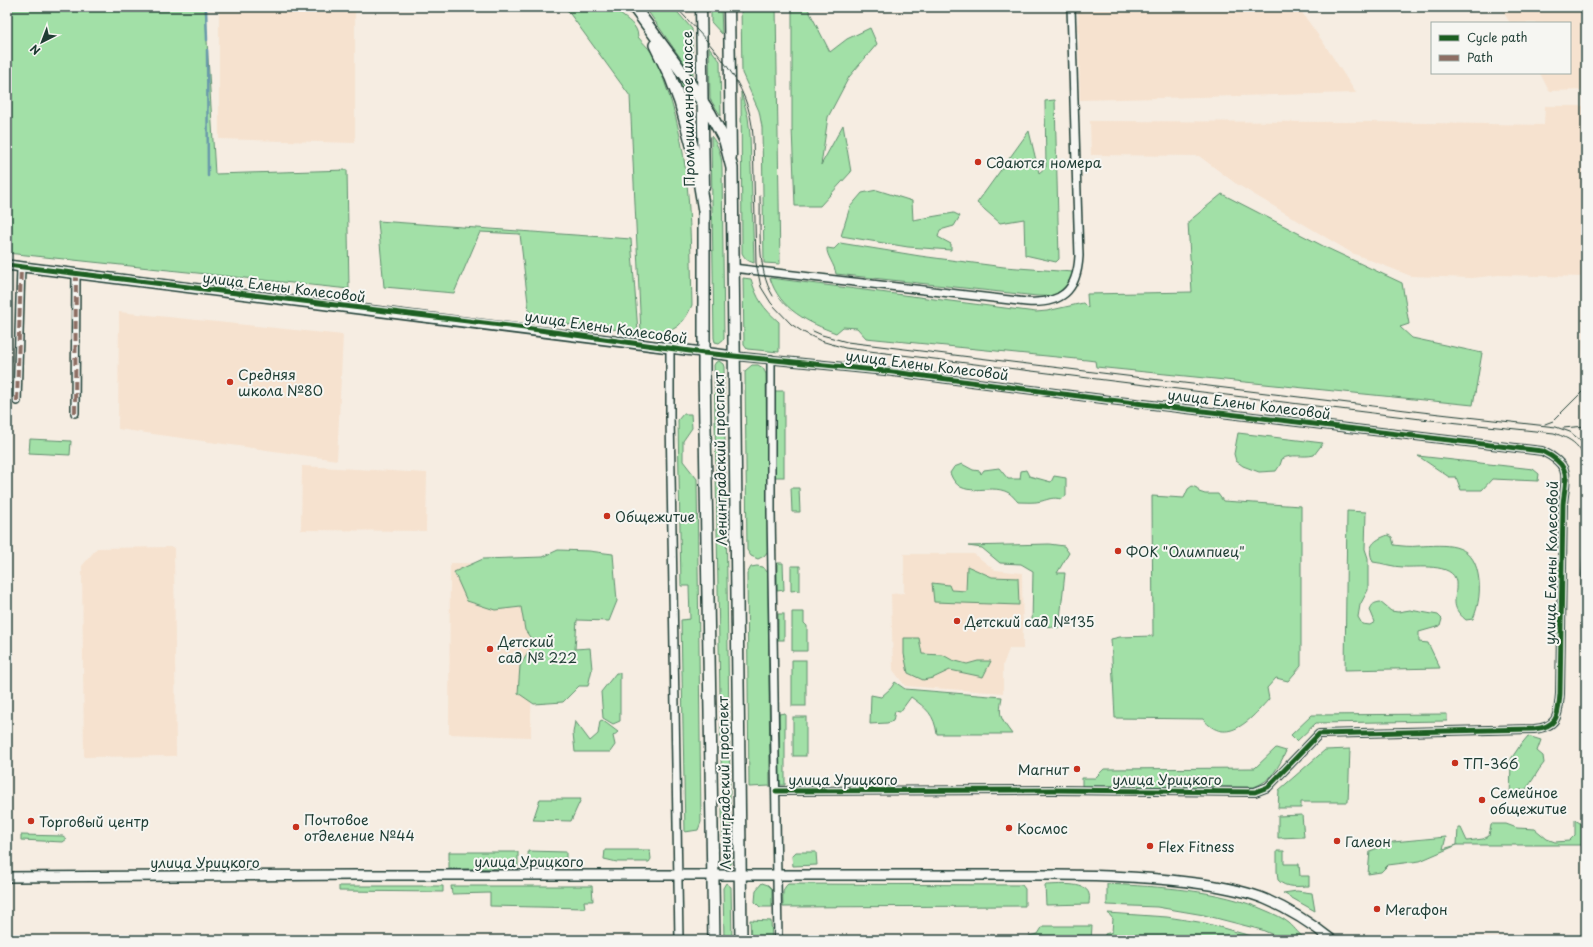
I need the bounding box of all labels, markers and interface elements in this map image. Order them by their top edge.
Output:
north arrow [22,22,62,62]
legend [1431,22,1571,74]
text: Cycle path [1467,28,1528,46]
street label: Промышленное шоссе [676,31,700,187]
text: N [26,40,44,59]
text: Path [1467,48,1493,66]
place label: Сдаются номера [986,152,1102,173]
marker: Сдаются номера [973,157,983,167]
street label: улица Елены Колесовой [201,267,367,307]
street label: улица Елены Колесовой [523,305,689,349]
street label: улица Елены Колесовой [844,345,1010,385]
place label: Средняя школа №80 [238,364,323,401]
street label: Ленинградский проспект [708,372,732,546]
marker: Средняя школа №80 [225,377,235,387]
street label: улица Елены Колесовой [1166,384,1332,424]
street label: улица Елены Колесовой [1539,481,1563,645]
place label: Общежитие [615,506,695,527]
marker: Общежитие [602,511,612,521]
place label: ФОК "Олимпиец" [1126,541,1245,562]
marker: ФОК "Олимпиец" [1113,546,1123,556]
place label: Детский сад №135 [964,611,1095,632]
marker: Детский сад №135 [952,616,962,626]
place label: Детский сад № 222 [497,631,577,668]
marker: Детский сад № 222 [485,644,495,654]
street label: Ленинградский проспект [712,696,736,870]
place label: ТП-366 [1463,753,1518,774]
marker: ТП-366 [1450,758,1460,768]
place label: Магнит [1018,759,1070,780]
marker: Магнит [1072,764,1082,774]
street label: улица Урицкого [788,769,898,790]
street label: улица Урицкого [1112,769,1222,790]
place label: Семейное общежитие [1490,782,1567,819]
marker: Семейное общежитие [1477,795,1487,805]
place label: Почтовое отделение №44 [304,809,415,846]
place label: Торговый центр [39,811,149,832]
marker: Торговый центр [26,816,36,826]
place label: Космос [1017,818,1068,839]
marker: Почтовое отделение №44 [291,822,301,832]
marker: Космос [1004,823,1014,833]
place label: Галеон [1345,831,1391,852]
place label: Flex Fitness [1158,836,1235,857]
marker: Галеон [1332,836,1342,846]
marker: Flex Fitness [1145,841,1155,851]
street label: улица Урицкого [474,851,584,872]
street label: улица Урицкого [150,852,260,873]
place label: Мегафон [1385,899,1448,920]
marker: Мегафон [1372,904,1382,914]

